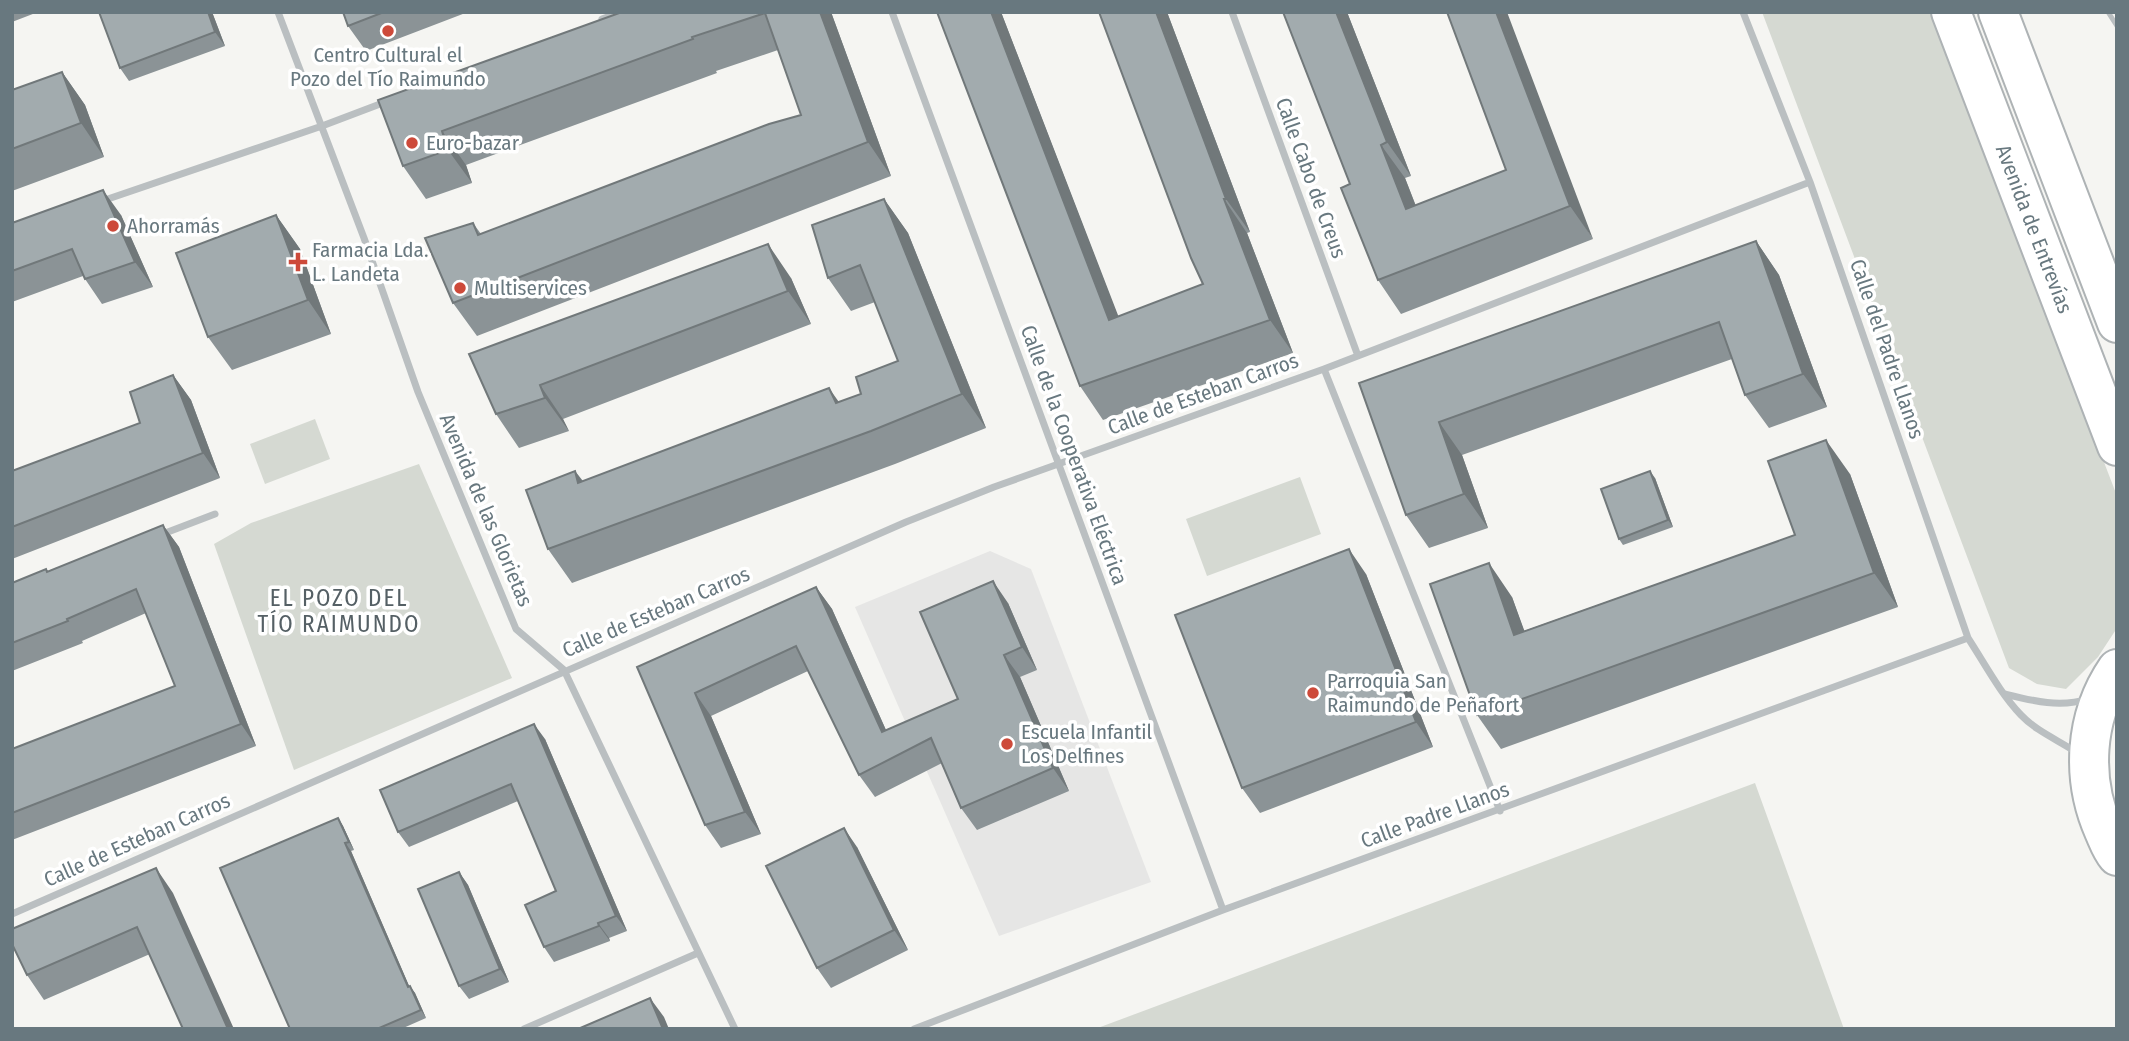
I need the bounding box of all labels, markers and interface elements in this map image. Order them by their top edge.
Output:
marker: Centro Cultural el Pozo del Tío Raimundo [380,23,396,39]
place label: Centro Cultural el Pozo del Tío Raimundo [290,42,486,92]
street label: Calle Cabo de Creus [1270,94,1352,262]
place label: Euro-bazar [426,130,520,156]
marker: Euro-bazar [404,135,420,151]
street label: Avenida de Entrevías [1990,141,2078,317]
place label: Ahorramás [127,213,220,239]
marker: Ahorramás [105,218,121,234]
place label: Farmacia Lda. L. Landeta [312,237,428,287]
marker: Farmacia Lda. L. Landeta [290,254,306,270]
street label: Calle del Padre Llanos [1844,256,1930,442]
place label: Multiservices [474,275,587,301]
marker: Multiservices [452,280,468,296]
street label: Calle de la Cooperativa Eléctrica [1015,322,1133,588]
street label: Calle de Esteban Carros [1104,347,1302,441]
street label: Avenida de las Glorietas [434,410,538,610]
street label: Calle de Esteban Carros [558,561,754,663]
district label: EL POZO DEL TÍO RAIMUNDO [258,584,420,638]
place label: Parroquia San Raimundo de Peñafort [1327,668,1519,718]
marker: Parroquia San Raimundo de Peñafort [1305,685,1321,701]
place label: Escuela Infantil Los Delfines [1021,719,1153,769]
marker: Escuela Infantil Los Delfines [999,736,1015,752]
street label: Calle Padre Llanos [1357,776,1513,854]
street label: Calle de Esteban Carros [40,787,234,893]

